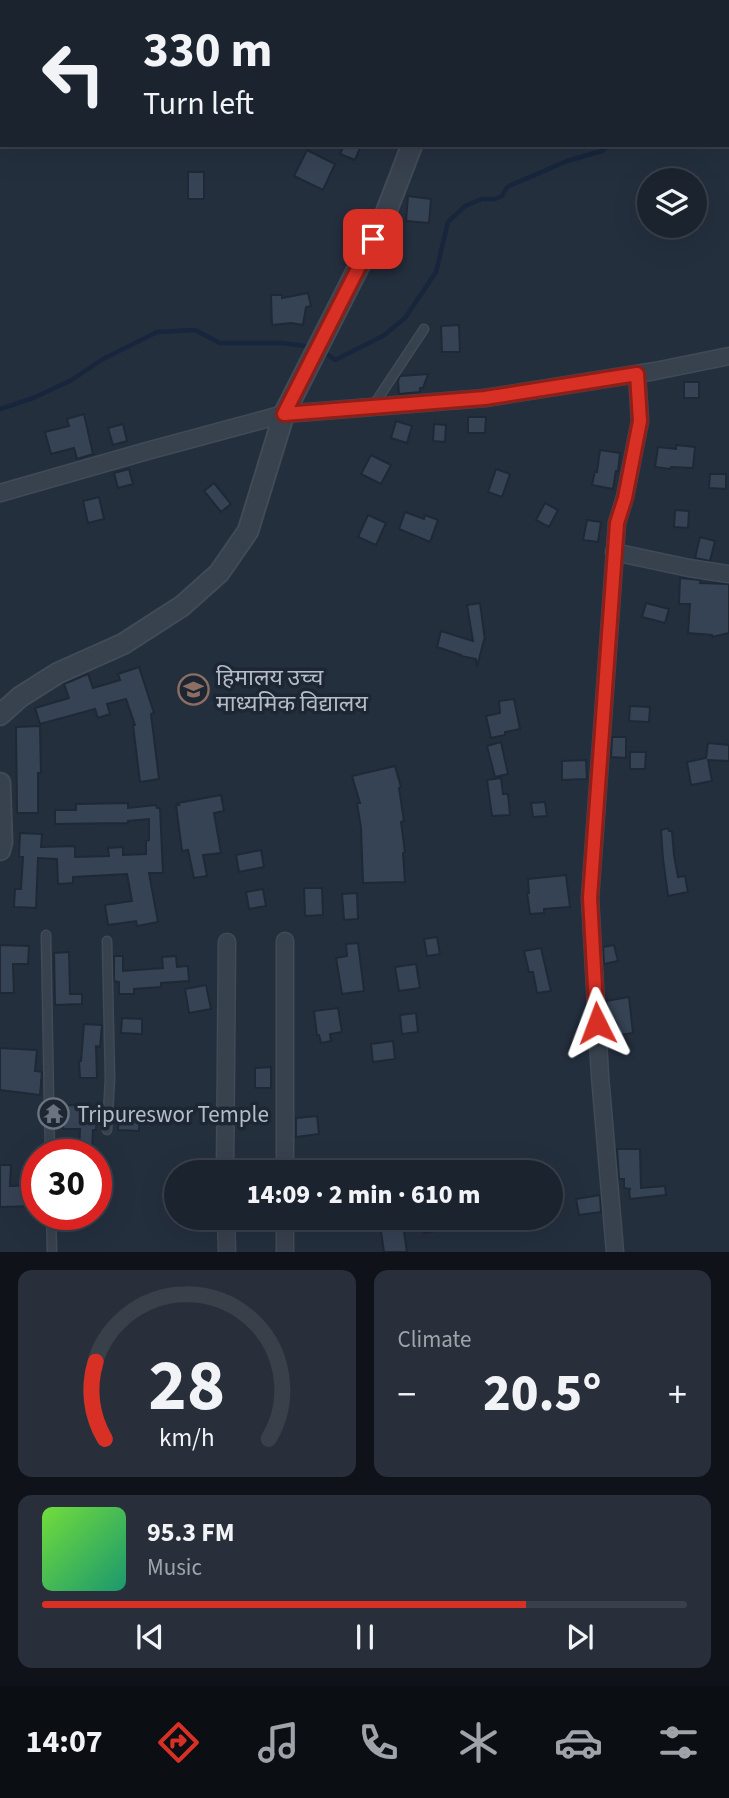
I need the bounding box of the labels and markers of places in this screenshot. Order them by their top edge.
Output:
pin [343,209,403,269]
place label: हिमालय उच्च माध्यमिक विद्यालय [216,661,368,720]
school or university icon: हिमालय उच्च माध्यमिक विद्यालय [176,673,210,707]
temple icon: Tripureswor Temple [37,1097,71,1131]
place label: Tripureswor Temple [77,1098,269,1131]

